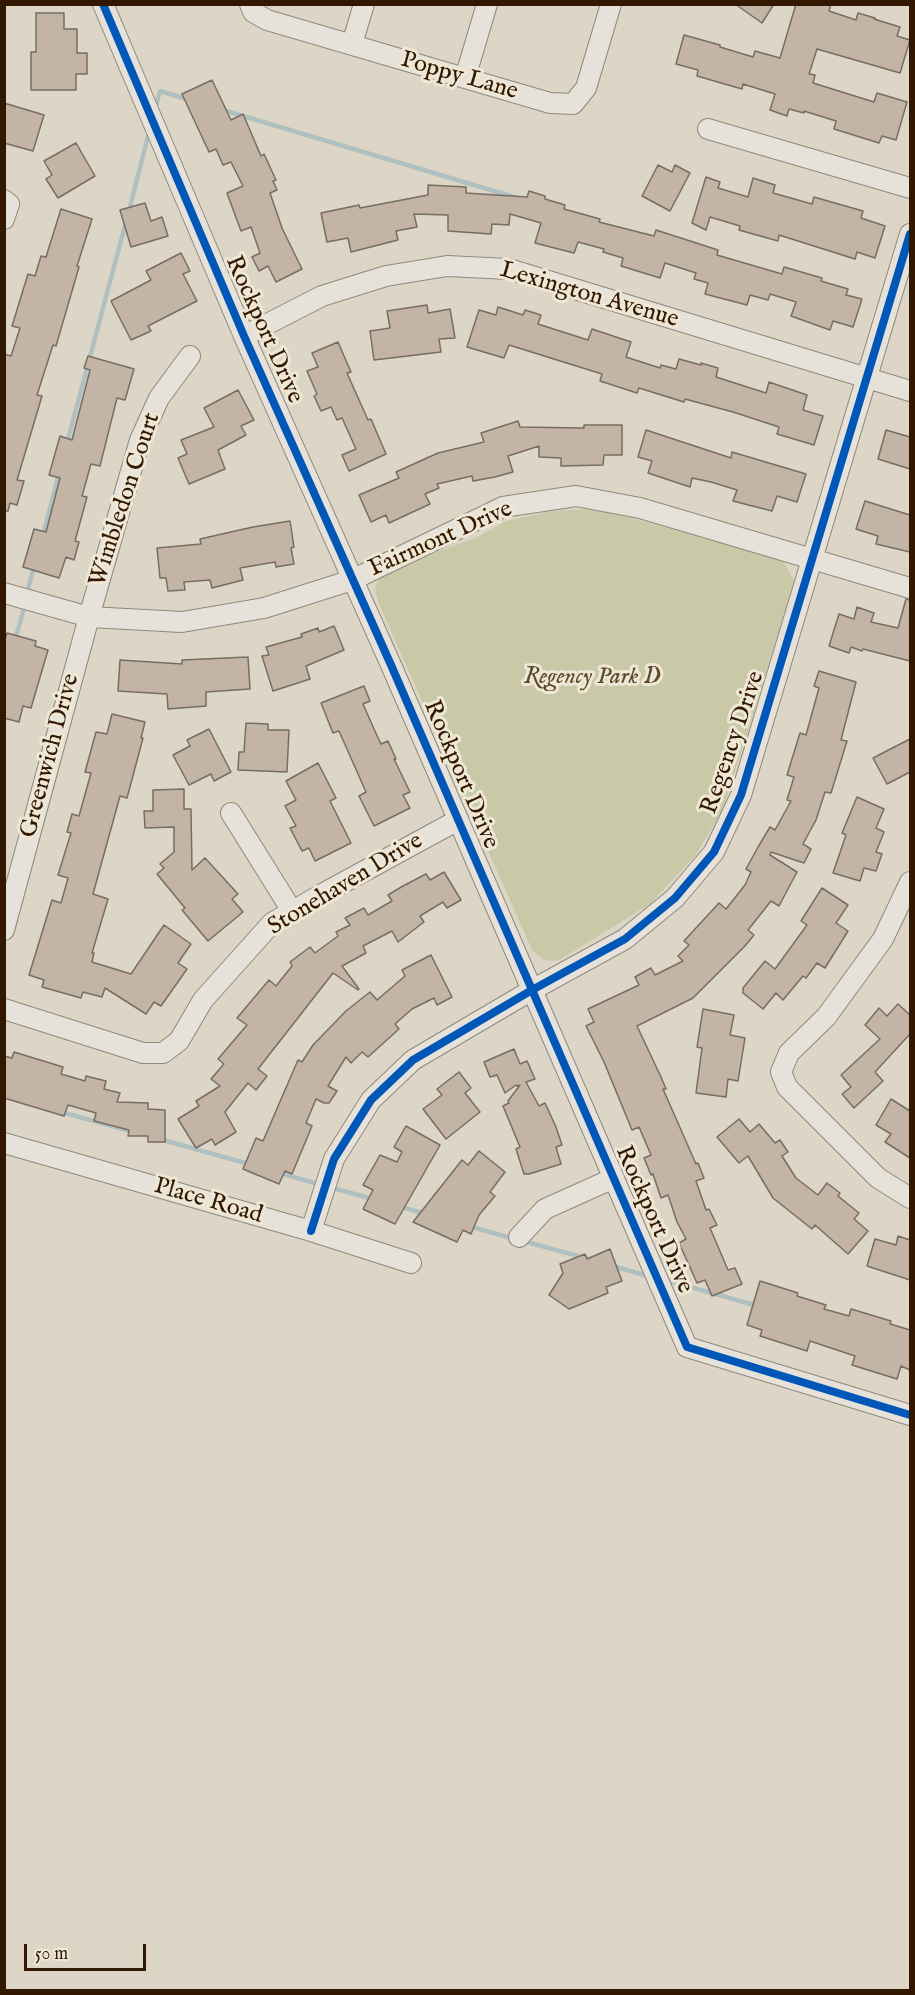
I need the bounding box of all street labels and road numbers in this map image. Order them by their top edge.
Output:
street label: Poppy Lane [397,47,521,107]
street label: Rockport Drive [218,252,308,408]
street label: Lexington Avenue [496,257,682,335]
street label: Wimbledon Court [84,409,168,591]
street label: Fairmont Drive [365,496,517,584]
street label: Regency Drive [696,668,772,818]
street label: Greenwich Drive [15,671,87,841]
street label: Rockport Drive [416,697,504,853]
street label: Stonehaven Drive [263,827,429,943]
street label: Rockport Drive [608,1142,698,1298]
street label: Place Road [150,1173,266,1231]

